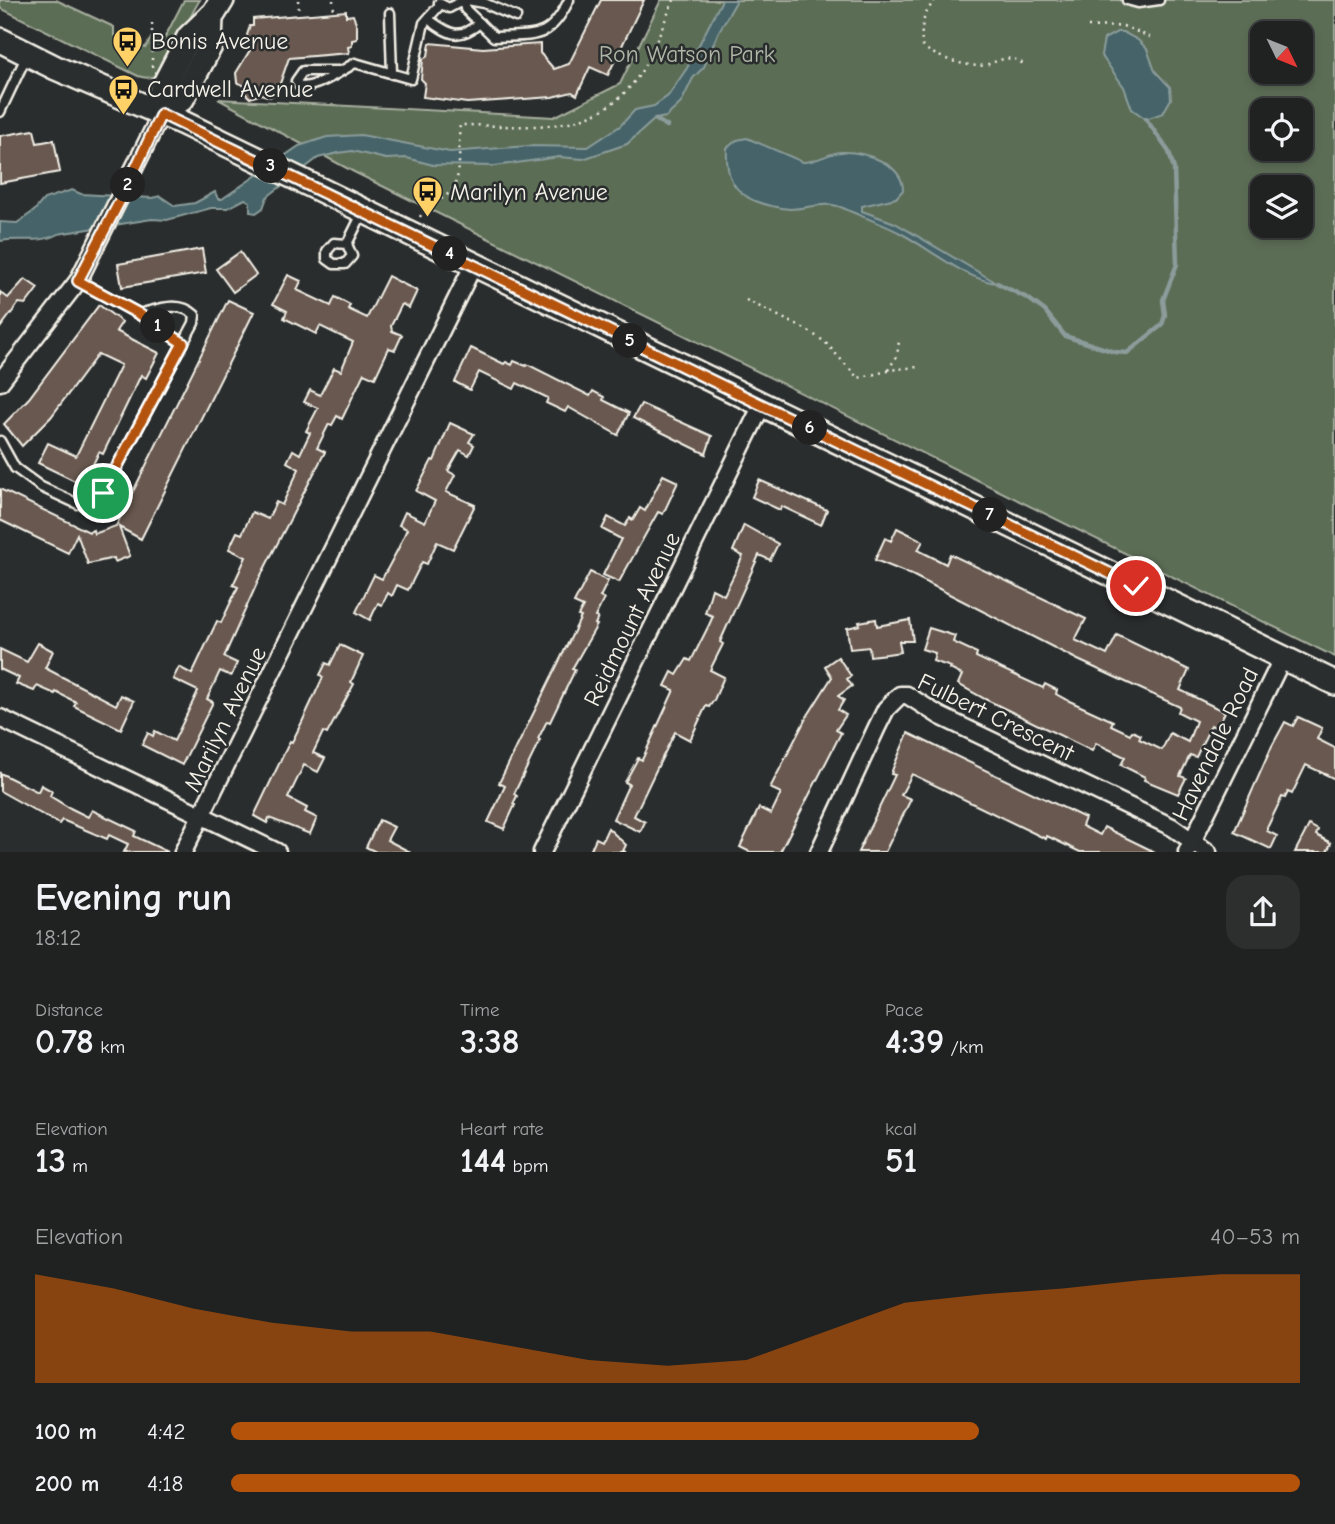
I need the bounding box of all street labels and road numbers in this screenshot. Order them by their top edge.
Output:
street label: Reidmount Avenue [578,527,686,711]
street label: Marilyn Avenue [178,642,272,796]
street label: Havendale Road [1166,663,1264,825]
street label: Fulbert Crescent [913,667,1080,767]

